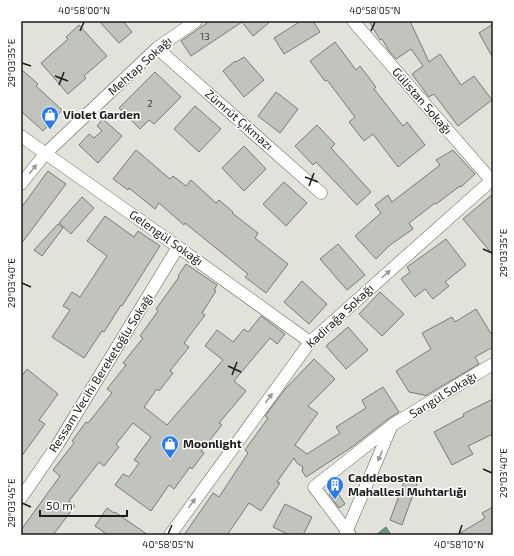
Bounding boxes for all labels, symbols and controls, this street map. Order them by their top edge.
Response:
text: 40°58'00"N [58,4,110,16]
text: 40°58'05"N [349,4,401,16]
house number: 13 [200,30,210,42]
street label: Mehtap Sokağı [105,33,174,97]
text: 29°03'35"E [5,38,17,87]
street label: Gülistan Sokağı [390,64,456,137]
street label: Zümrüt Çıkmazı [202,86,276,153]
house number: 2 [147,97,153,109]
shop icon: Violet Garden [40,105,60,130]
place label: Violet Garden [63,107,140,121]
one-way arrow [29,164,37,174]
street label: Gelengül Sokağı [127,207,206,268]
text: 29°03'35"E [497,228,509,277]
text: 29°03'40"E [5,258,17,308]
one-way arrow [381,269,391,278]
street label: Kadirağa Sokağı [303,281,376,350]
street label: Ressam Vecihi Bereketoğlu Sokağı [45,290,155,454]
street label: Sarıgül Sokağı [406,368,479,420]
one-way arrow [265,393,273,403]
shop icon: Moonlight [160,434,180,459]
place label: Moonlight [183,436,242,450]
text: 29°03'40"E [497,448,509,498]
one-way arrow [376,450,382,462]
place label: Caddebostan Mahallesi Muhtarlığı [348,470,467,498]
building icon: Caddebostan Mahallesi Muhtarlığı [325,475,345,500]
text: 29°03'45"E [5,478,17,528]
scale bar [40,492,127,518]
text: 50 m [46,498,73,512]
one-way arrow [188,498,197,509]
text: 40°58'05"N [142,538,194,550]
text: 40°58'10"N [434,538,484,550]

